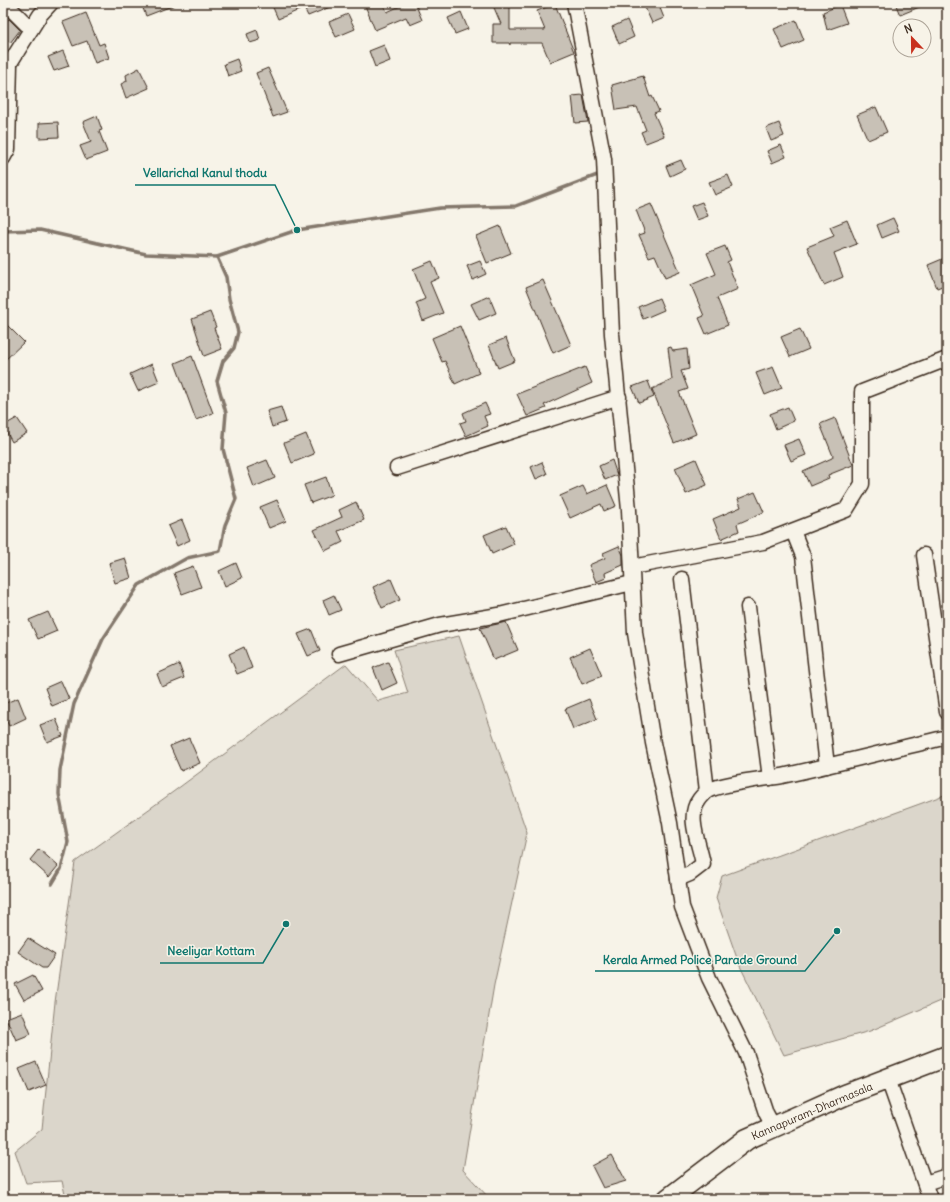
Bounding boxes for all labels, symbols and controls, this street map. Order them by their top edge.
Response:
north arrow [892,18,932,58]
text: N [902,21,914,37]
callout: Vellarichal Kanul thodu [135,161,275,185]
text: Vellarichal Kanul thodu [143,165,267,180]
callout: Neeliyar Kottam [160,939,263,963]
text: Neeliyar Kottam [167,943,255,959]
callout: Kerala Armed Police Parade Ground [595,947,805,971]
text: Kerala Armed Police Parade Ground [603,952,797,967]
street label: Kannapuram-Dharmasala [749,1079,875,1143]

